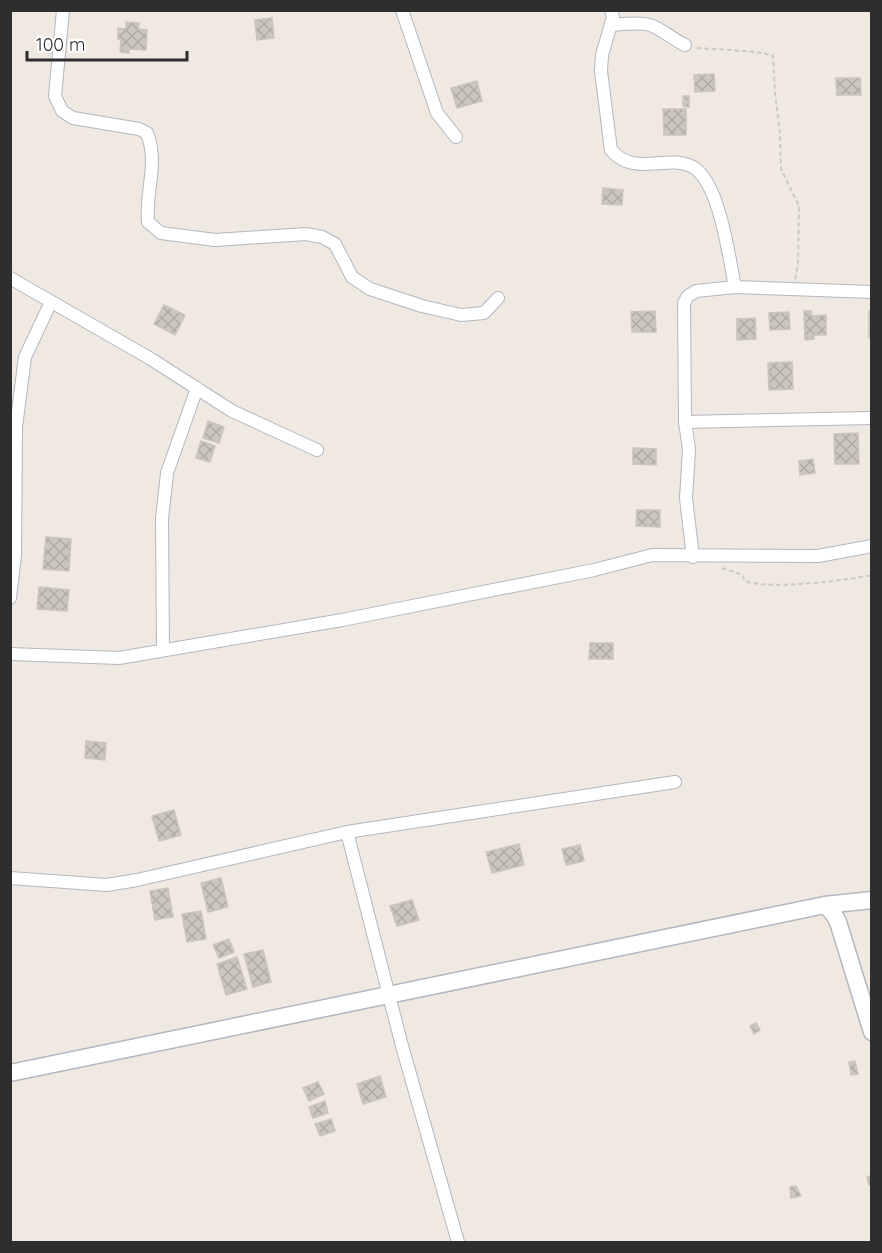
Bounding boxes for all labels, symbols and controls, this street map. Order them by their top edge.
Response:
scale bar [27,24,188,62]
text: 100 m [36,33,85,56]

